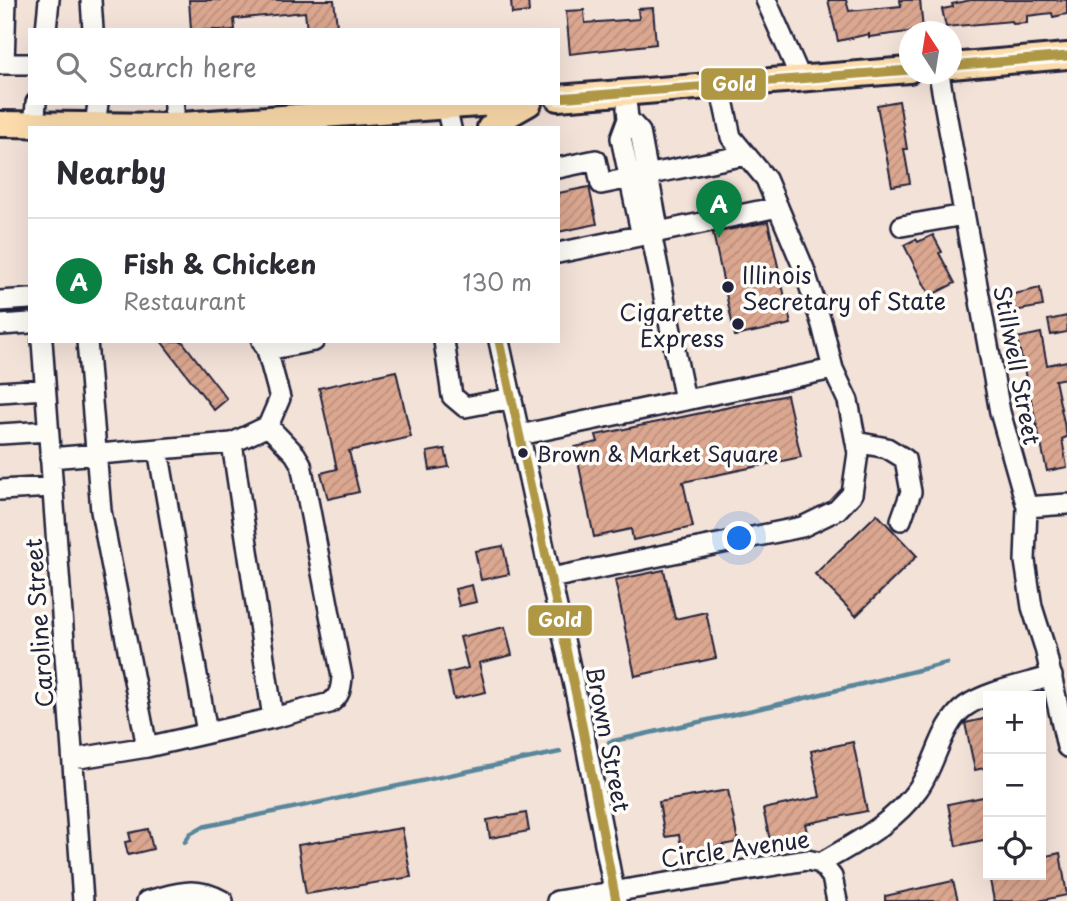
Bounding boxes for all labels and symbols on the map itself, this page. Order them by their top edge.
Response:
north arrow [899,21,962,84]
line badge: Gold [700,67,767,101]
text: Gold [712,69,756,97]
pin: A [696,180,742,238]
place label: Illinois Secretary of State [742,257,946,318]
marker: Illinois Secretary of State [720,279,736,295]
street label: Stillwell Street [985,282,1051,448]
place label: Cigarette Express [619,294,724,355]
marker: Cigarette Express [730,316,746,332]
place label: Brown & Market Square [536,437,778,469]
marker: Brown & Market Square [516,446,530,460]
your location [722,521,756,555]
street label: Caroline Street [15,537,61,709]
line badge: Gold [527,604,593,637]
text: Gold [538,605,582,633]
street label: Brown Street [578,663,640,815]
street label: Circle Avenue [658,820,812,876]

